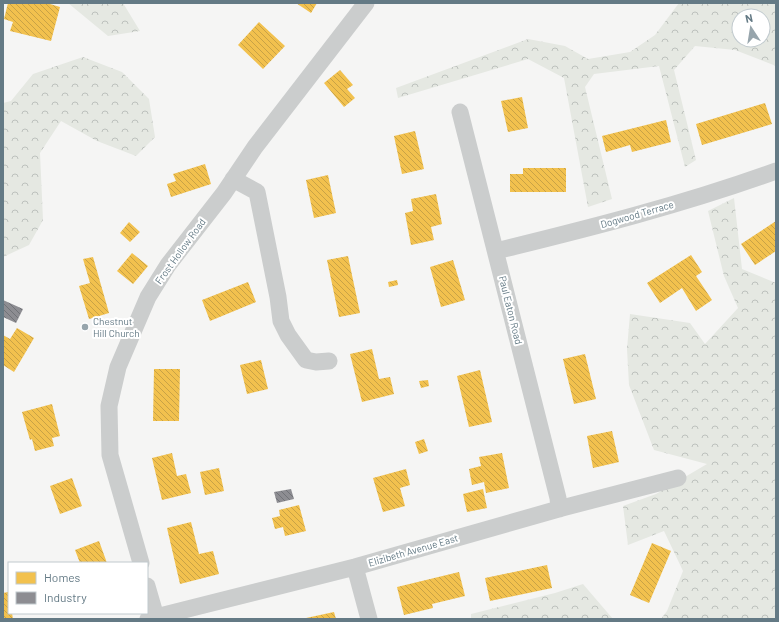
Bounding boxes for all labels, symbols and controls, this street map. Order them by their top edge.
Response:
north arrow [731,8,771,48]
text: N [744,11,754,25]
street label: Dogwood Terrace [599,198,675,230]
street label: Frost Hollow Road [152,216,208,286]
street label: Paul Eaton Road [497,274,525,346]
place label: Chestnut Hill Church [93,315,140,339]
marker: Chestnut Hill Church [80,322,90,332]
street label: Elizibeth Avenue East [367,531,460,569]
legend [8,562,148,614]
text: Homes [44,570,81,584]
text: Industry [44,590,87,604]

